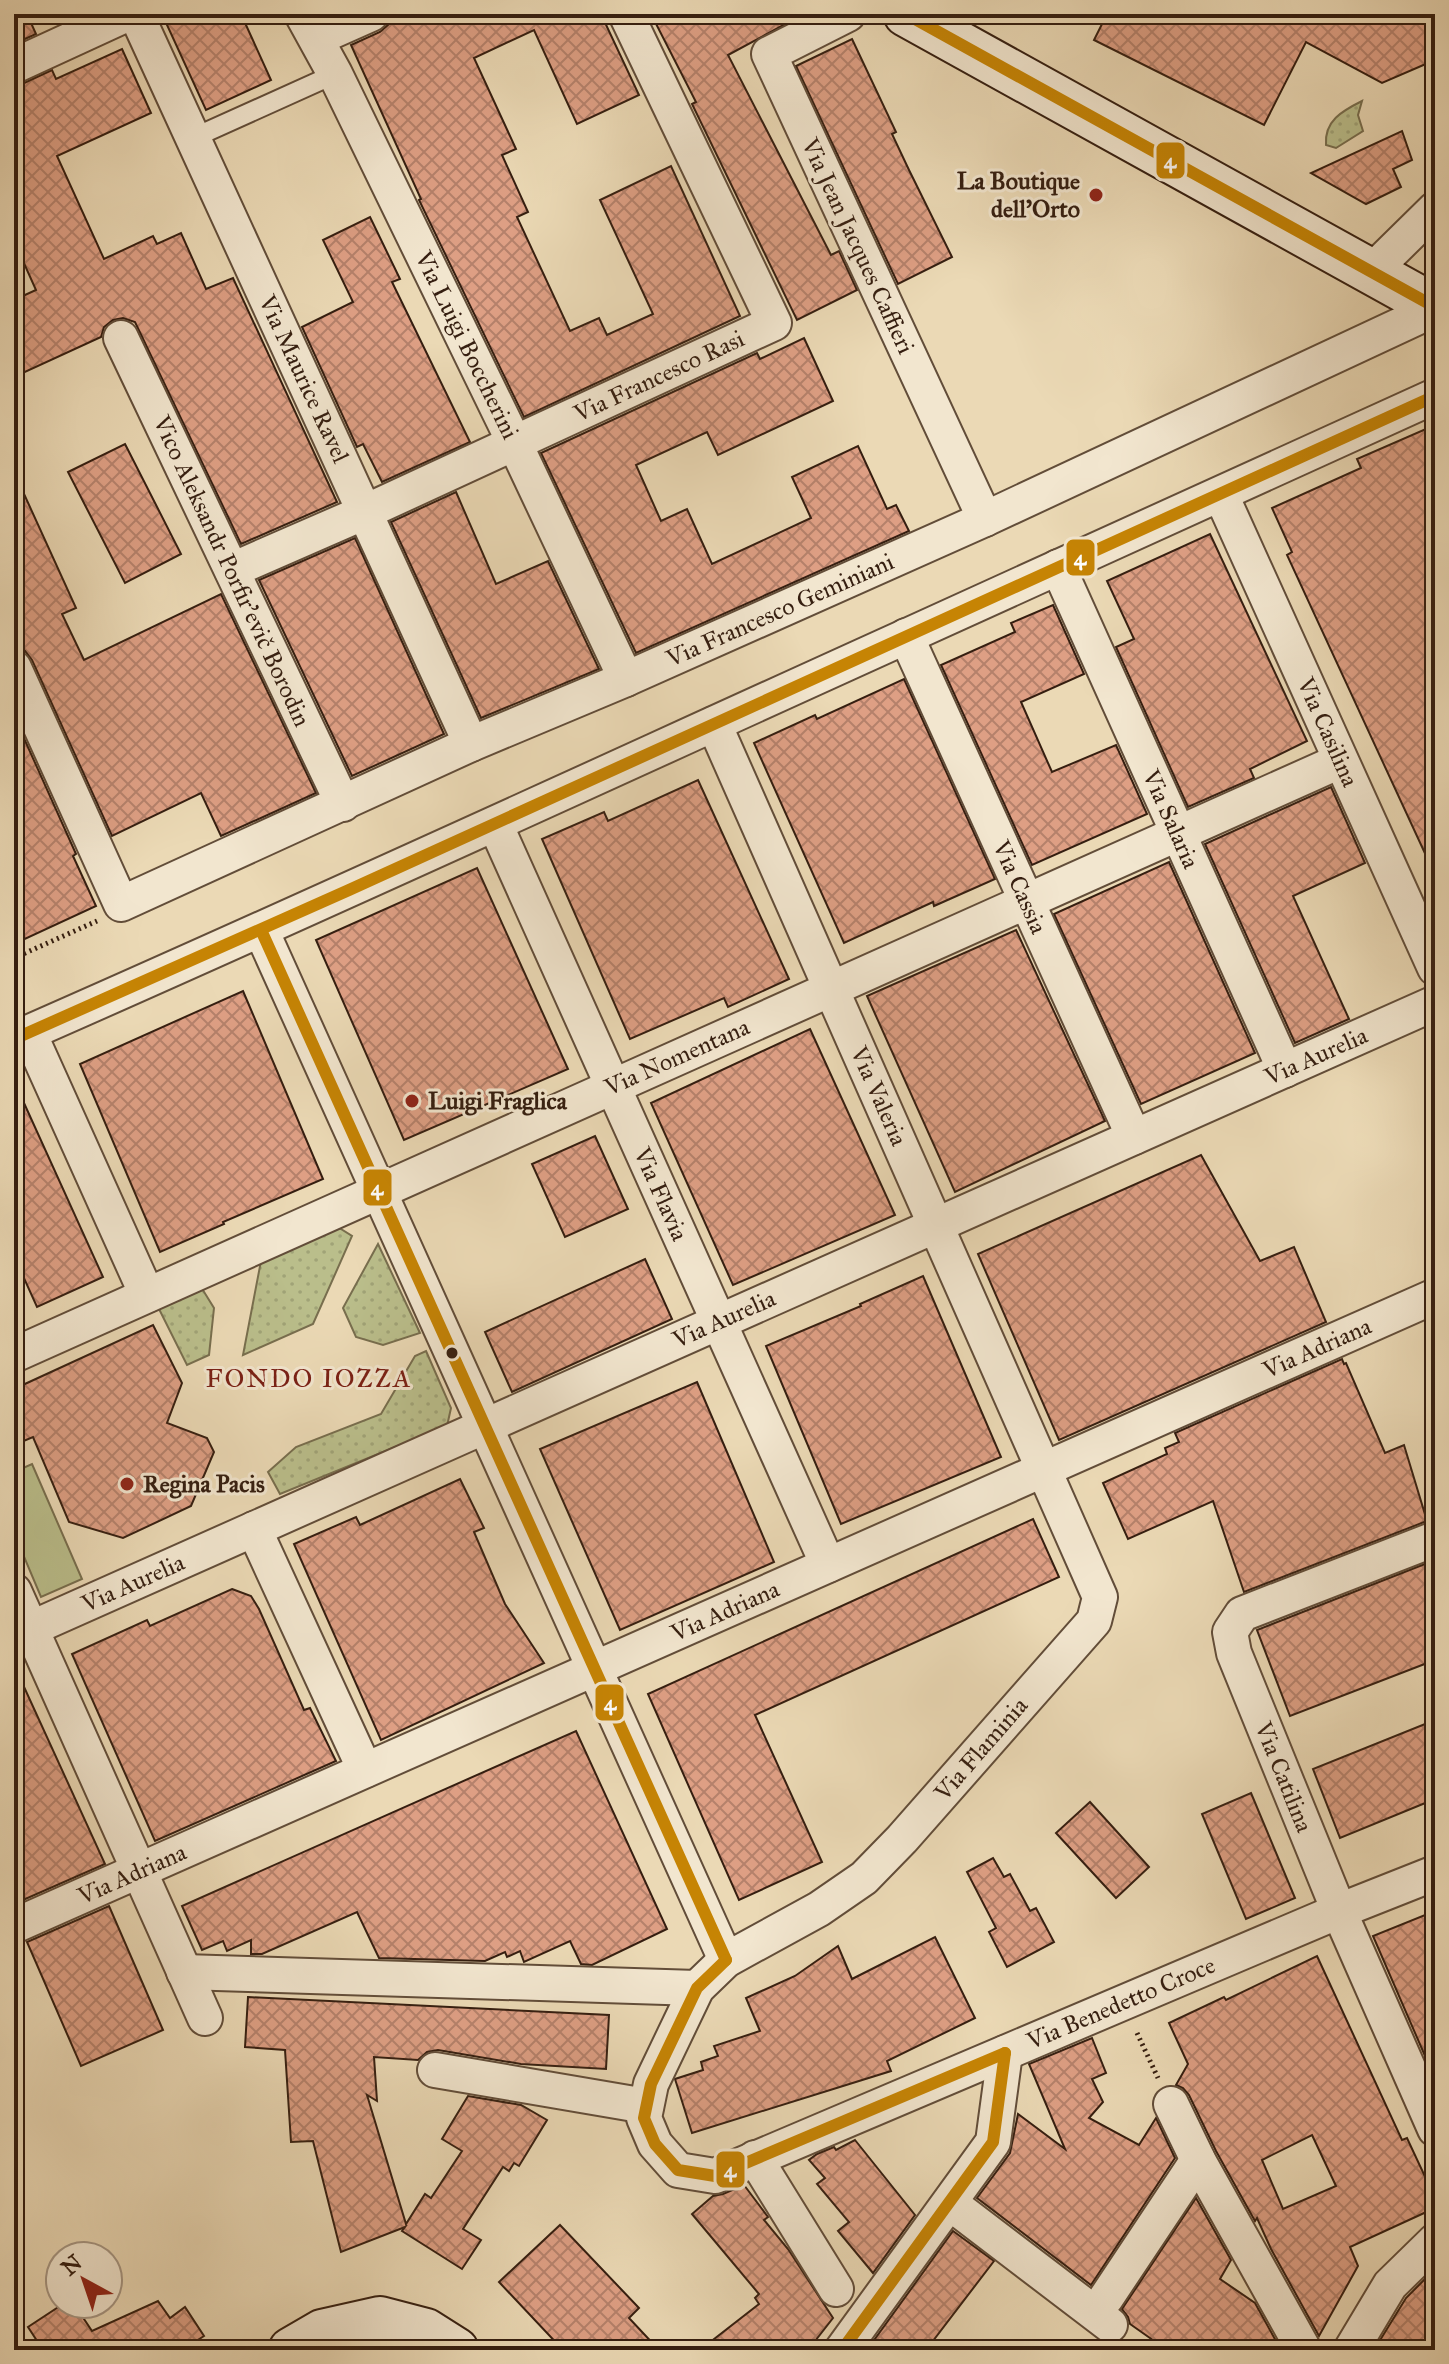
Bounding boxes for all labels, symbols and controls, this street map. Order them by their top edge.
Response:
street label: Via Jean Jacques Caffieri [794,132,921,359]
line badge: 4 [1155,141,1186,180]
text: 4 [1164,147,1178,174]
place label: La Boutique dell'Orto [957,166,1080,224]
marker: La Boutique dell'Orto [1087,186,1105,204]
street label: Via Luigi Boccherini [408,245,526,444]
street label: Via Maurice Ravel [252,289,356,468]
street label: Via Francesco Rasi [568,323,749,429]
street label: Vico Aleksandr Porfir'evič Borodin [146,410,317,731]
line badge: 4 [1065,538,1096,577]
text: 4 [1074,544,1088,571]
street label: Via Francesco Geminiani [661,546,899,674]
street label: Via Casilina [1290,672,1366,792]
street label: Via Salaria [1136,764,1206,874]
street label: Via Cassia [986,835,1054,939]
street label: Via Nomentana [599,1011,755,1103]
street label: Via Aurelia [1259,1020,1373,1092]
street label: Via Valeria [843,1041,915,1151]
place label: Luigi Fraglica [428,1086,568,1116]
marker: Luigi Fraglica [403,1092,421,1110]
street label: Via Flavia [627,1142,695,1246]
line badge: 4 [362,1168,393,1207]
text: 4 [371,1174,385,1201]
street label: Via Aurelia [667,1283,781,1355]
street label: Via Adriana [1257,1310,1377,1386]
unlabelled marker [444,1345,460,1361]
district label: FONDO IOZZA [205,1362,413,1394]
place label: Regina Pacis [143,1469,265,1499]
marker: Regina Pacis [118,1475,136,1493]
street label: Via Aurelia [76,1547,190,1619]
street label: Via Adriana [665,1573,785,1649]
line badge: 4 [594,1683,625,1722]
text: 4 [604,1689,618,1716]
street label: Via Flaminia [927,1690,1035,1808]
street label: Via Catilina [1248,1716,1320,1837]
street label: Via Adriana [72,1836,192,1912]
street label: Via Benedetto Croce [1021,1950,1220,2057]
line badge: 4 [715,2150,746,2189]
text: 4 [724,2156,738,2183]
north arrow [44,2240,124,2320]
text: N [56,2249,88,2281]

